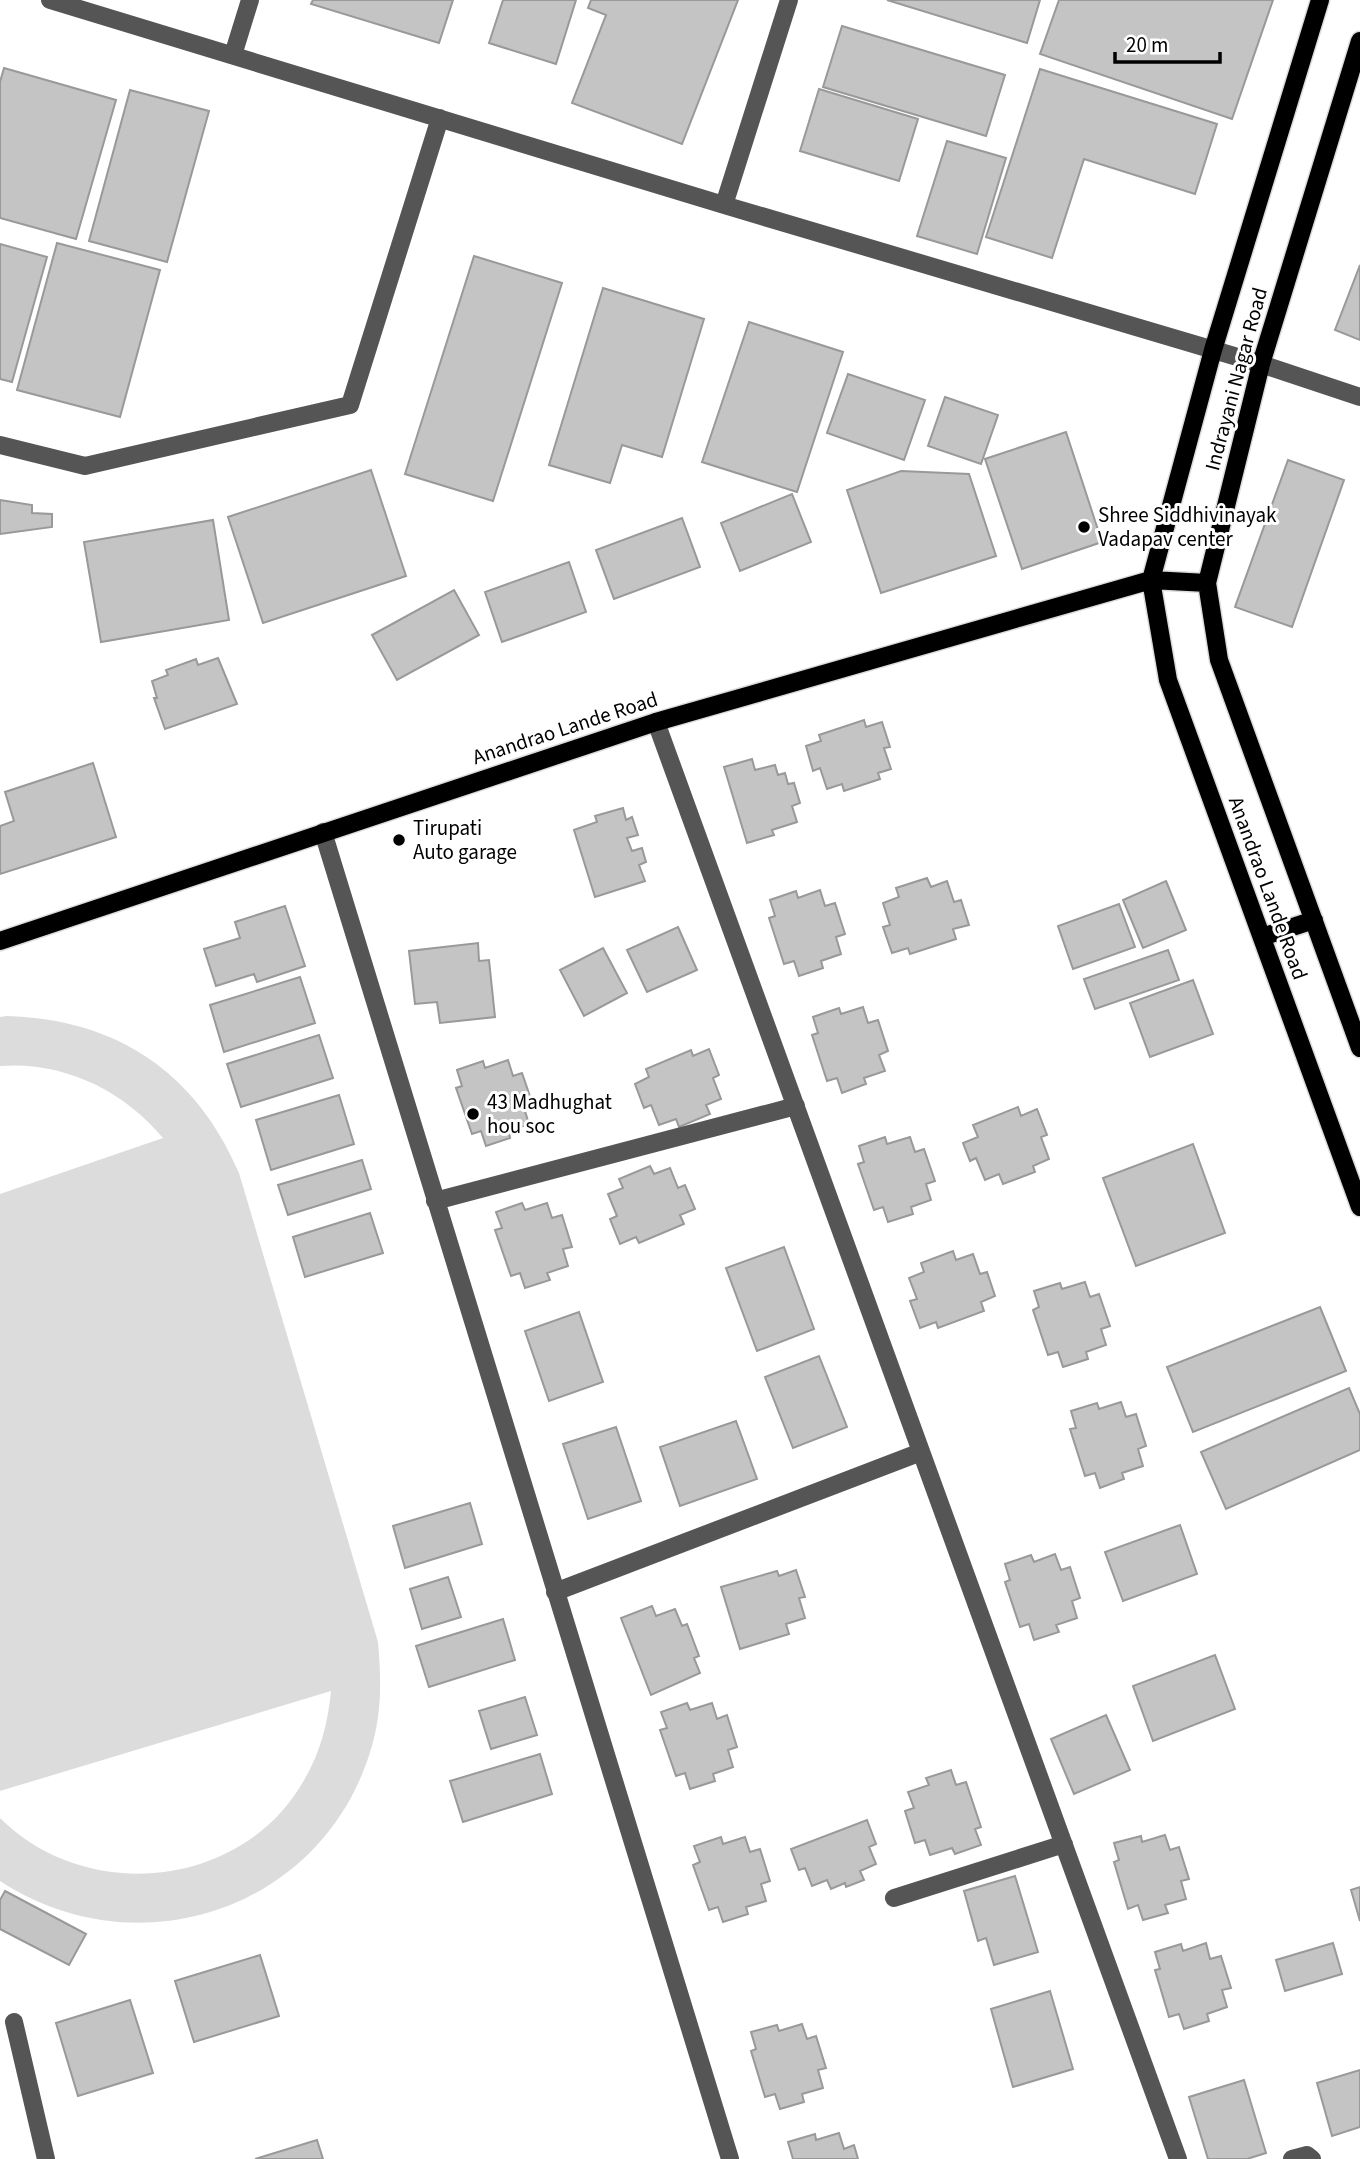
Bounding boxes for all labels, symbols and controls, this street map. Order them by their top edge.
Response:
scale bar [1115,21,1220,65]
text: 20 m [1126,30,1168,60]
street label: Indrayani Nagar Road [1197,284,1275,474]
place label: Shree Siddhivinayak Vadapav center [1098,500,1277,554]
marker: Shree Siddhivinayak Vadapav center [1076,519,1092,535]
street label: Anandrao Lande Road [468,684,662,772]
street label: Anandrao Lande Road [1221,792,1315,984]
place label: Tirupati Auto garage [413,813,517,867]
marker: Tirupati Auto garage [391,832,407,848]
place label: 43 Madhughat hou soc [487,1087,612,1141]
marker: 43 Madhughat hou soc [465,1106,481,1122]

